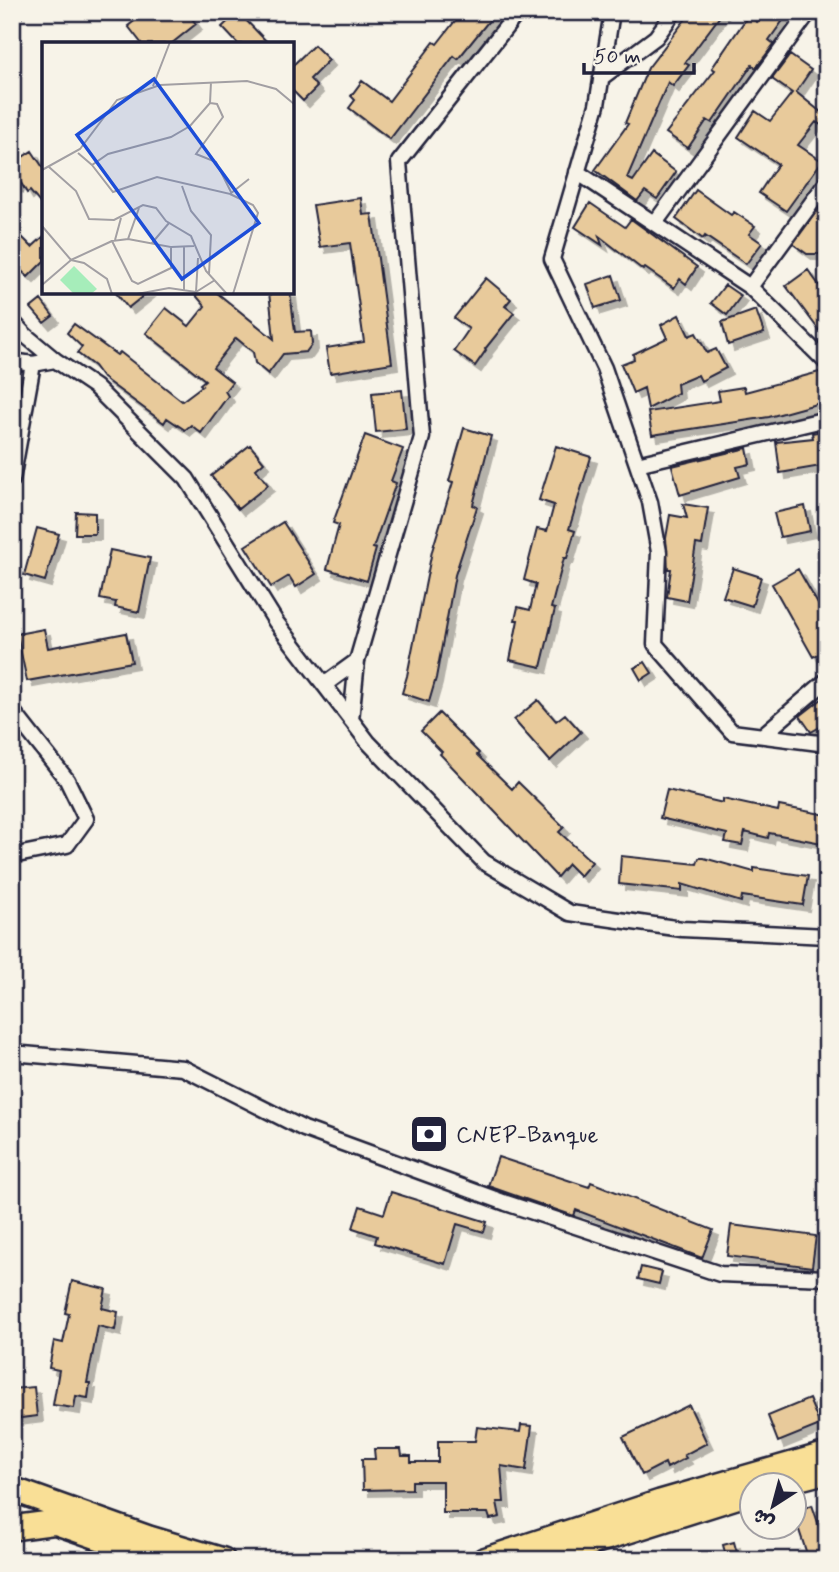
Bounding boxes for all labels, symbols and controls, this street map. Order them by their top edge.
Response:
scale bar [584,32,694,76]
inset map [42,42,294,294]
text: 50 m [594,43,641,71]
bank icon: CNEP-Banque [408,1113,450,1155]
place label: CNEP-Banque [456,1121,598,1151]
north arrow [738,1470,808,1540]
text: ش [748,1502,780,1535]

